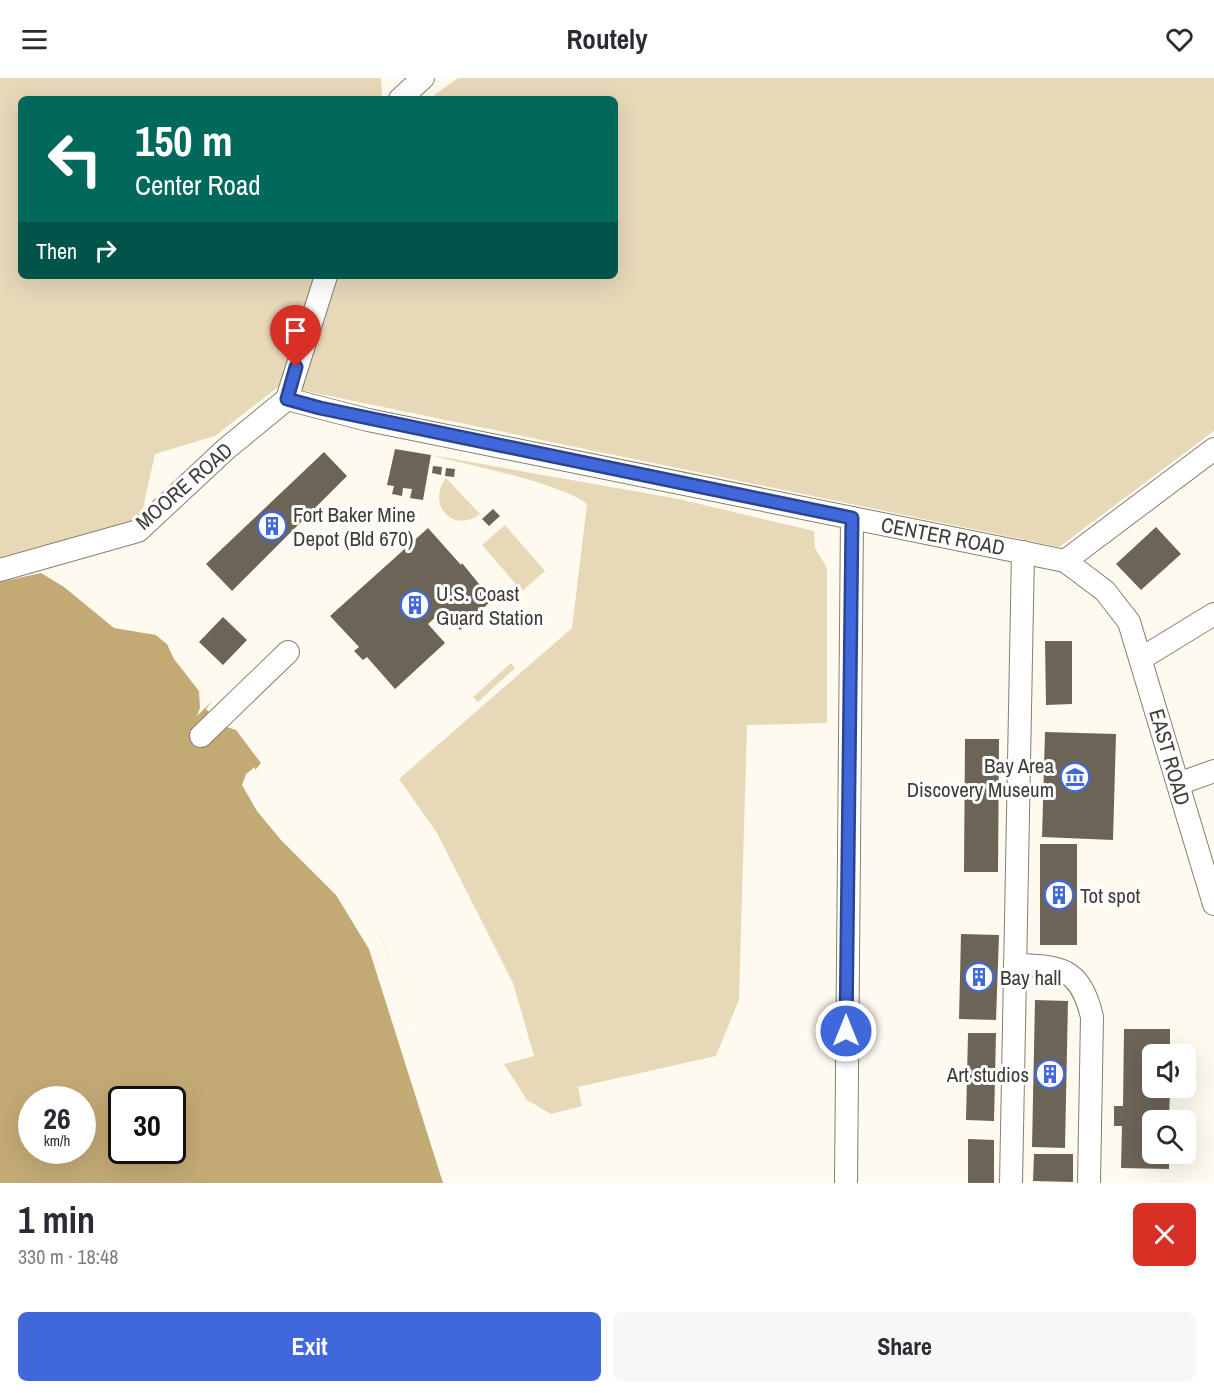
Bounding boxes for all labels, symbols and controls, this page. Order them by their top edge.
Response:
text: Routely [566,21,648,57]
icon: menu [18,23,51,56]
icon: heart [1163,23,1196,56]
text: 150 m [135,113,233,169]
icon: left [36,120,114,198]
text: Center Road [135,167,261,203]
icon: right [89,234,122,267]
text: Then [36,236,77,266]
pin [270,305,321,367]
icon: arrive [279,314,312,347]
street label: MOORE ROAD [129,436,239,536]
place label: Fort Baker Mine Depot (Bld 670) [293,500,416,553]
building icon: Fort Baker Mine Depot (Bld 670) [256,510,288,542]
street label: CENTER ROAD [879,510,1007,562]
place label: U.S. Coast Guard Station [436,579,543,632]
building icon: U.S. Coast Guard Station [399,589,431,621]
street label: EAST ROAD [1142,705,1198,809]
place label: Bay Area Discovery Museum [907,751,1054,804]
museum icon: Bay Area Discovery Museum [1059,761,1091,793]
building icon: Tot spot [1043,879,1075,911]
place label: Tot spot [1080,881,1141,910]
building icon: Bay hall [963,961,995,993]
place label: Bay hall [1000,963,1061,992]
position arrow [814,999,878,1063]
map controls [1142,1044,1196,1164]
button: sound [1142,1044,1196,1098]
building icon: Art studios [1034,1058,1066,1090]
place label: Art studios [946,1060,1029,1089]
speed limit sign: 30 [108,1086,186,1164]
text: 26 [43,1098,71,1138]
button: search [1142,1110,1196,1164]
text: km/h [44,1130,70,1151]
text: 1 min [18,1196,95,1244]
button: close [1133,1203,1196,1266]
text: 330 m · 18:48 [18,1243,118,1270]
button: Exit [18,1312,601,1381]
button: Share [613,1312,1196,1381]

